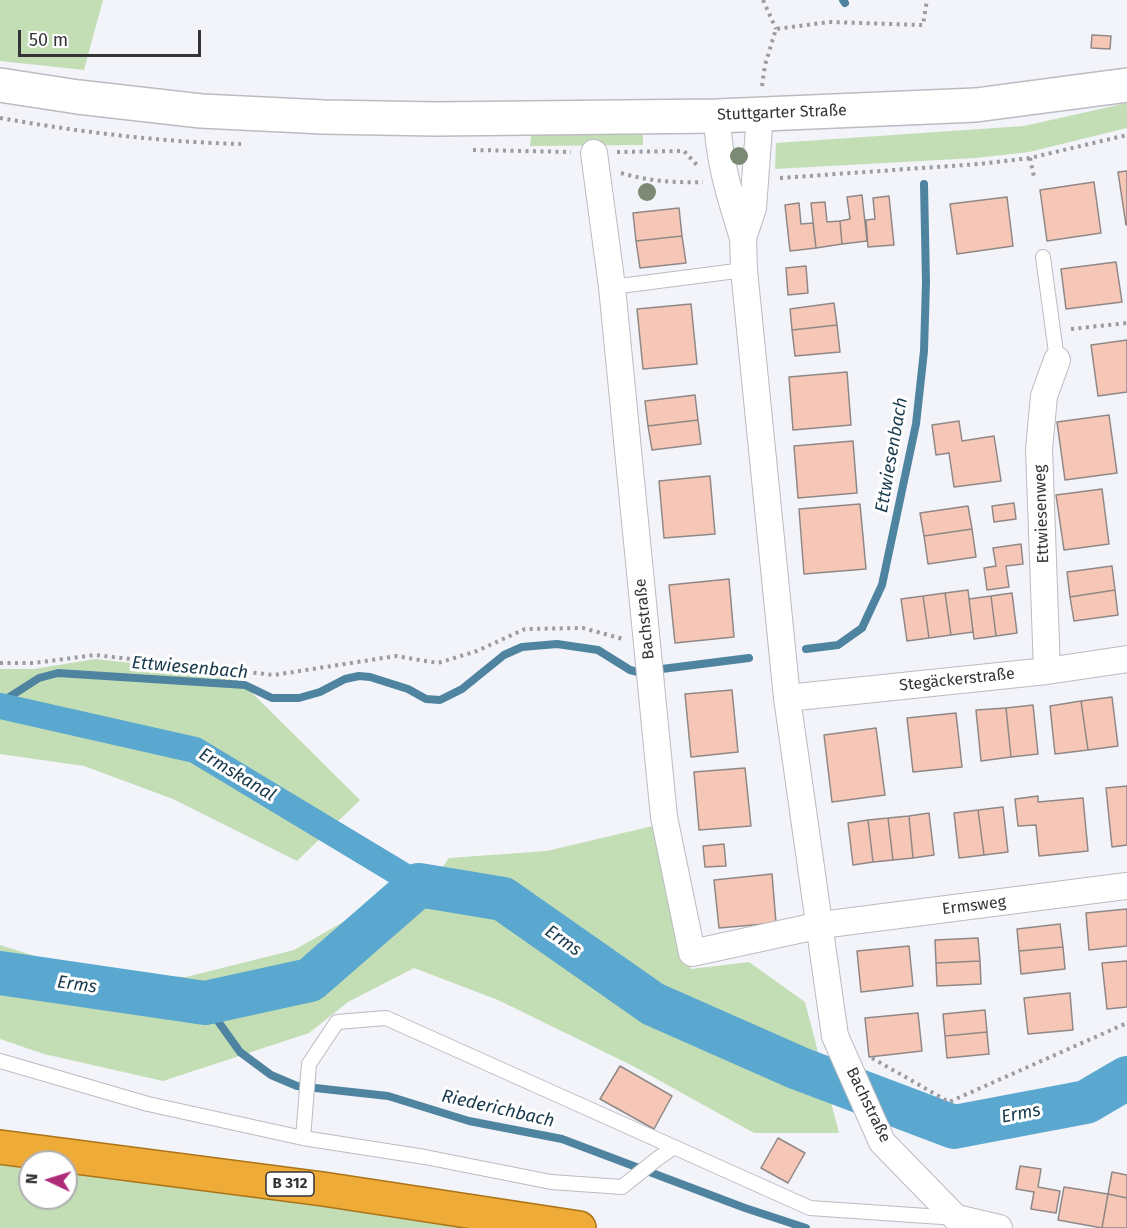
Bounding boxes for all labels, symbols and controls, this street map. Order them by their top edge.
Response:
scale bar [21,18,204,56]
text: 50 m [29,29,68,51]
street label: Stuttgarter Straße [717,101,847,125]
water label: Ettwiesenbach [871,396,913,514]
street label: Ettwiesenweg [1031,464,1053,564]
street label: Bachstraße [631,578,659,660]
water label: Ettwiesenbach [131,652,249,684]
street label: Stegäckerstraße [898,664,1016,696]
water label: Ermskanal [195,744,279,806]
street label: Ermsweg [941,893,1007,919]
water label: Erms [541,921,585,961]
water label: Erms [56,972,98,998]
street label: Bachstraße [842,1064,894,1146]
water label: Riederichbach [439,1086,557,1132]
water label: Erms [999,1100,1043,1128]
north arrow [18,1150,78,1210]
road number: B 312 [266,1172,314,1196]
text: N [22,1173,41,1185]

